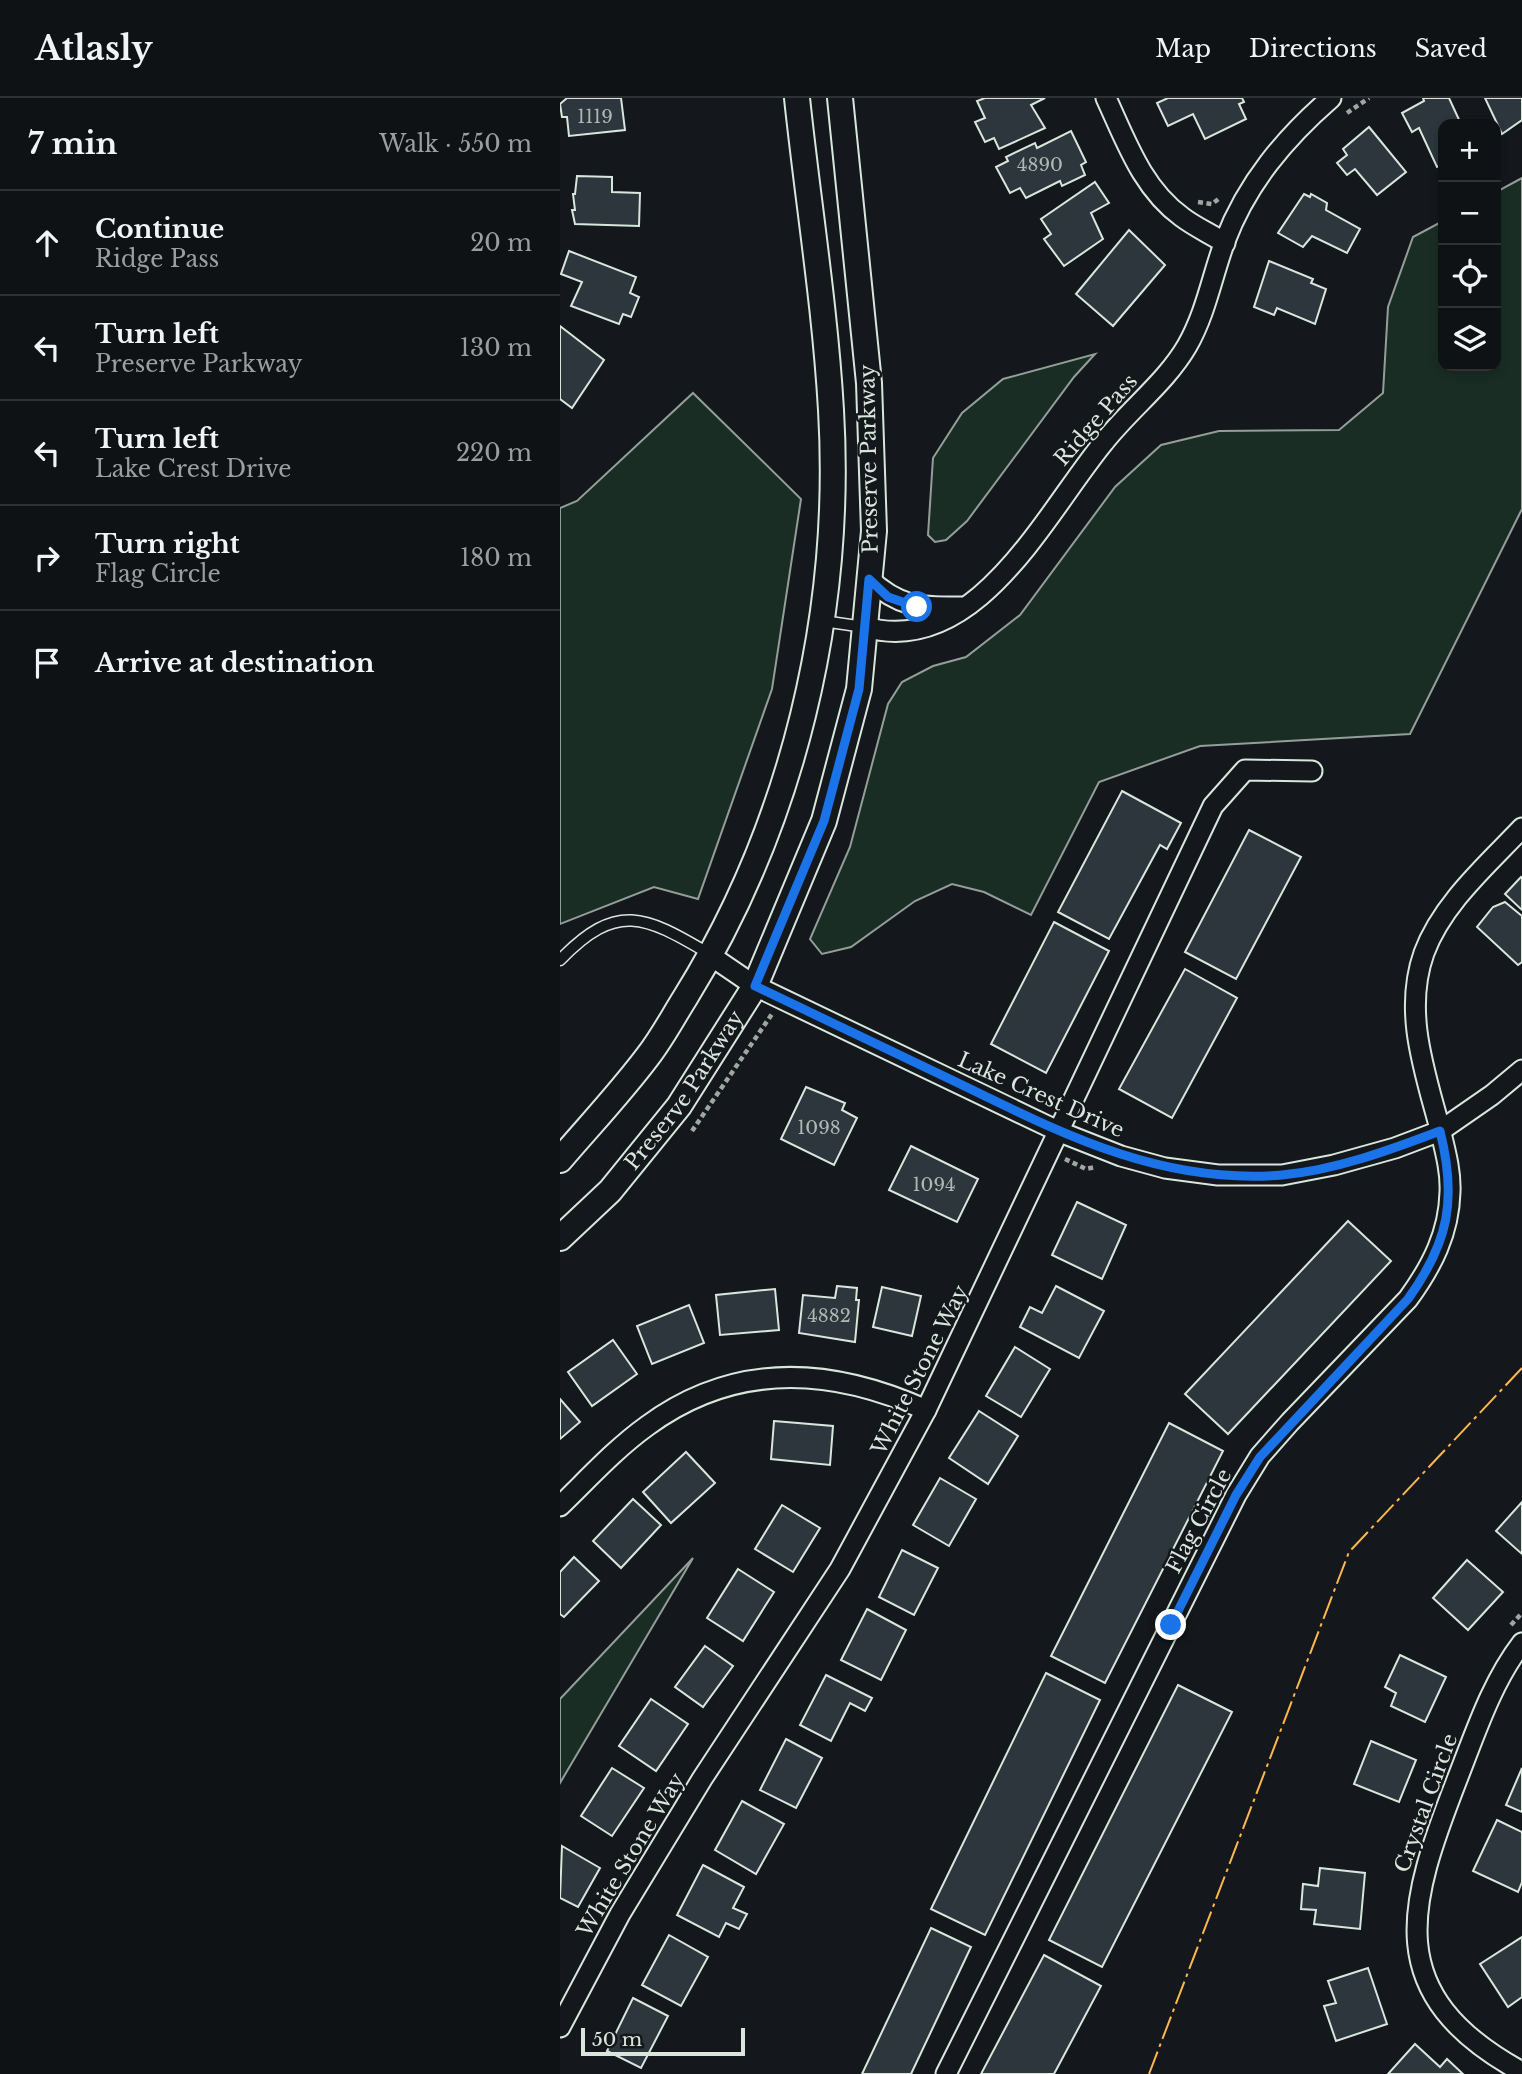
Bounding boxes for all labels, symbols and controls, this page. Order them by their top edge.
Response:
text: Atlasly [35,28,153,69]
text: Map [1155,34,1211,63]
text: Directions [1249,34,1377,63]
text: Saved [1415,34,1487,63]
house number: 1119 [577,106,613,128]
map controls [1438,119,1501,371]
button: + [1438,119,1501,182]
text: 7 min [28,125,117,162]
text: Walk · 550 m [379,130,532,158]
house number: 4890 [1017,154,1063,176]
button: − [1438,182,1501,245]
text: Continue [95,213,224,245]
icon: ahead [28,224,66,262]
text: 20 m [470,229,532,257]
text: Ridge Pass [95,245,219,273]
button: locate [1438,245,1501,308]
button: layers [1438,308,1501,371]
text: Turn left [95,318,219,350]
icon: left [28,329,66,367]
text: 130 m [460,334,532,362]
text: Preserve Parkway [95,350,302,378]
street label: Preserve Parkway [854,364,884,554]
street label: Ridge Pass [1049,369,1143,471]
text: Turn left [95,423,219,455]
icon: left [28,434,66,472]
text: 220 m [456,439,532,467]
text: Lake Crest Drive [95,455,291,483]
text: Turn right [95,528,240,560]
icon: right [28,539,66,577]
text: 180 m [460,544,532,572]
text: Flag Circle [95,560,221,588]
route start [901,591,932,622]
icon: arrive [28,644,66,682]
text: Arrive at destination [95,647,375,679]
street label: Preserve Parkway [619,1005,749,1175]
street label: Lake Crest Drive [954,1047,1128,1143]
house number: 1098 [797,1117,841,1139]
house number: 1094 [913,1174,955,1196]
street label: White Stone Way [866,1280,974,1460]
house number: 4882 [807,1305,851,1327]
street label: Flag Circle [1161,1464,1237,1578]
route end [1155,1609,1186,1640]
street label: Crystal Circle [1389,1730,1463,1876]
street label: White Stone Way [571,1768,691,1943]
scale bar [581,2025,746,2057]
text: 50 m [592,2028,642,2051]

